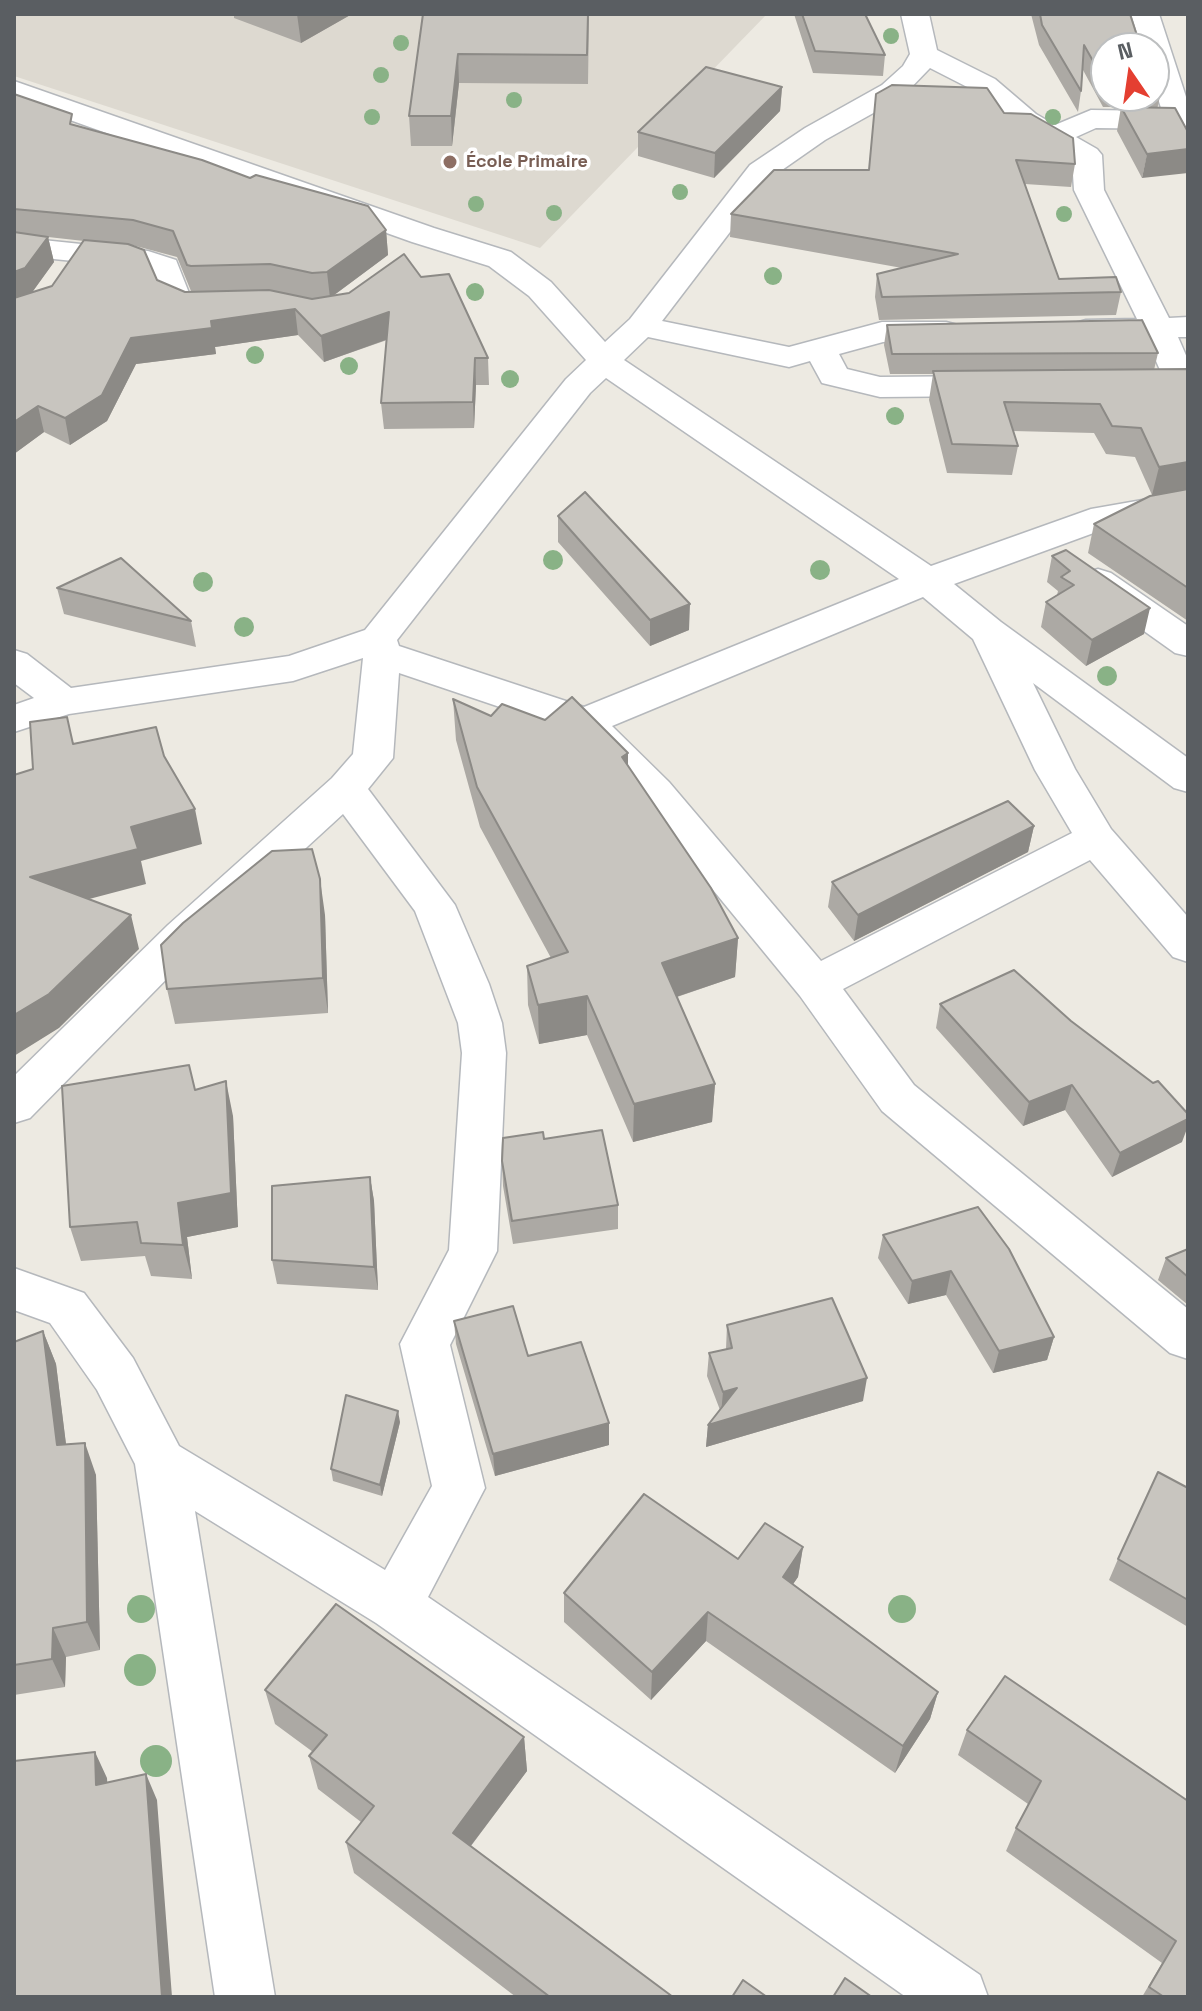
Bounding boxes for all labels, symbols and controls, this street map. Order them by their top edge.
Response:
north arrow [1090,32,1170,112]
text: N [1115,35,1135,66]
place label: École Primaire [466,151,588,173]
marker: École Primaire [441,153,459,171]

